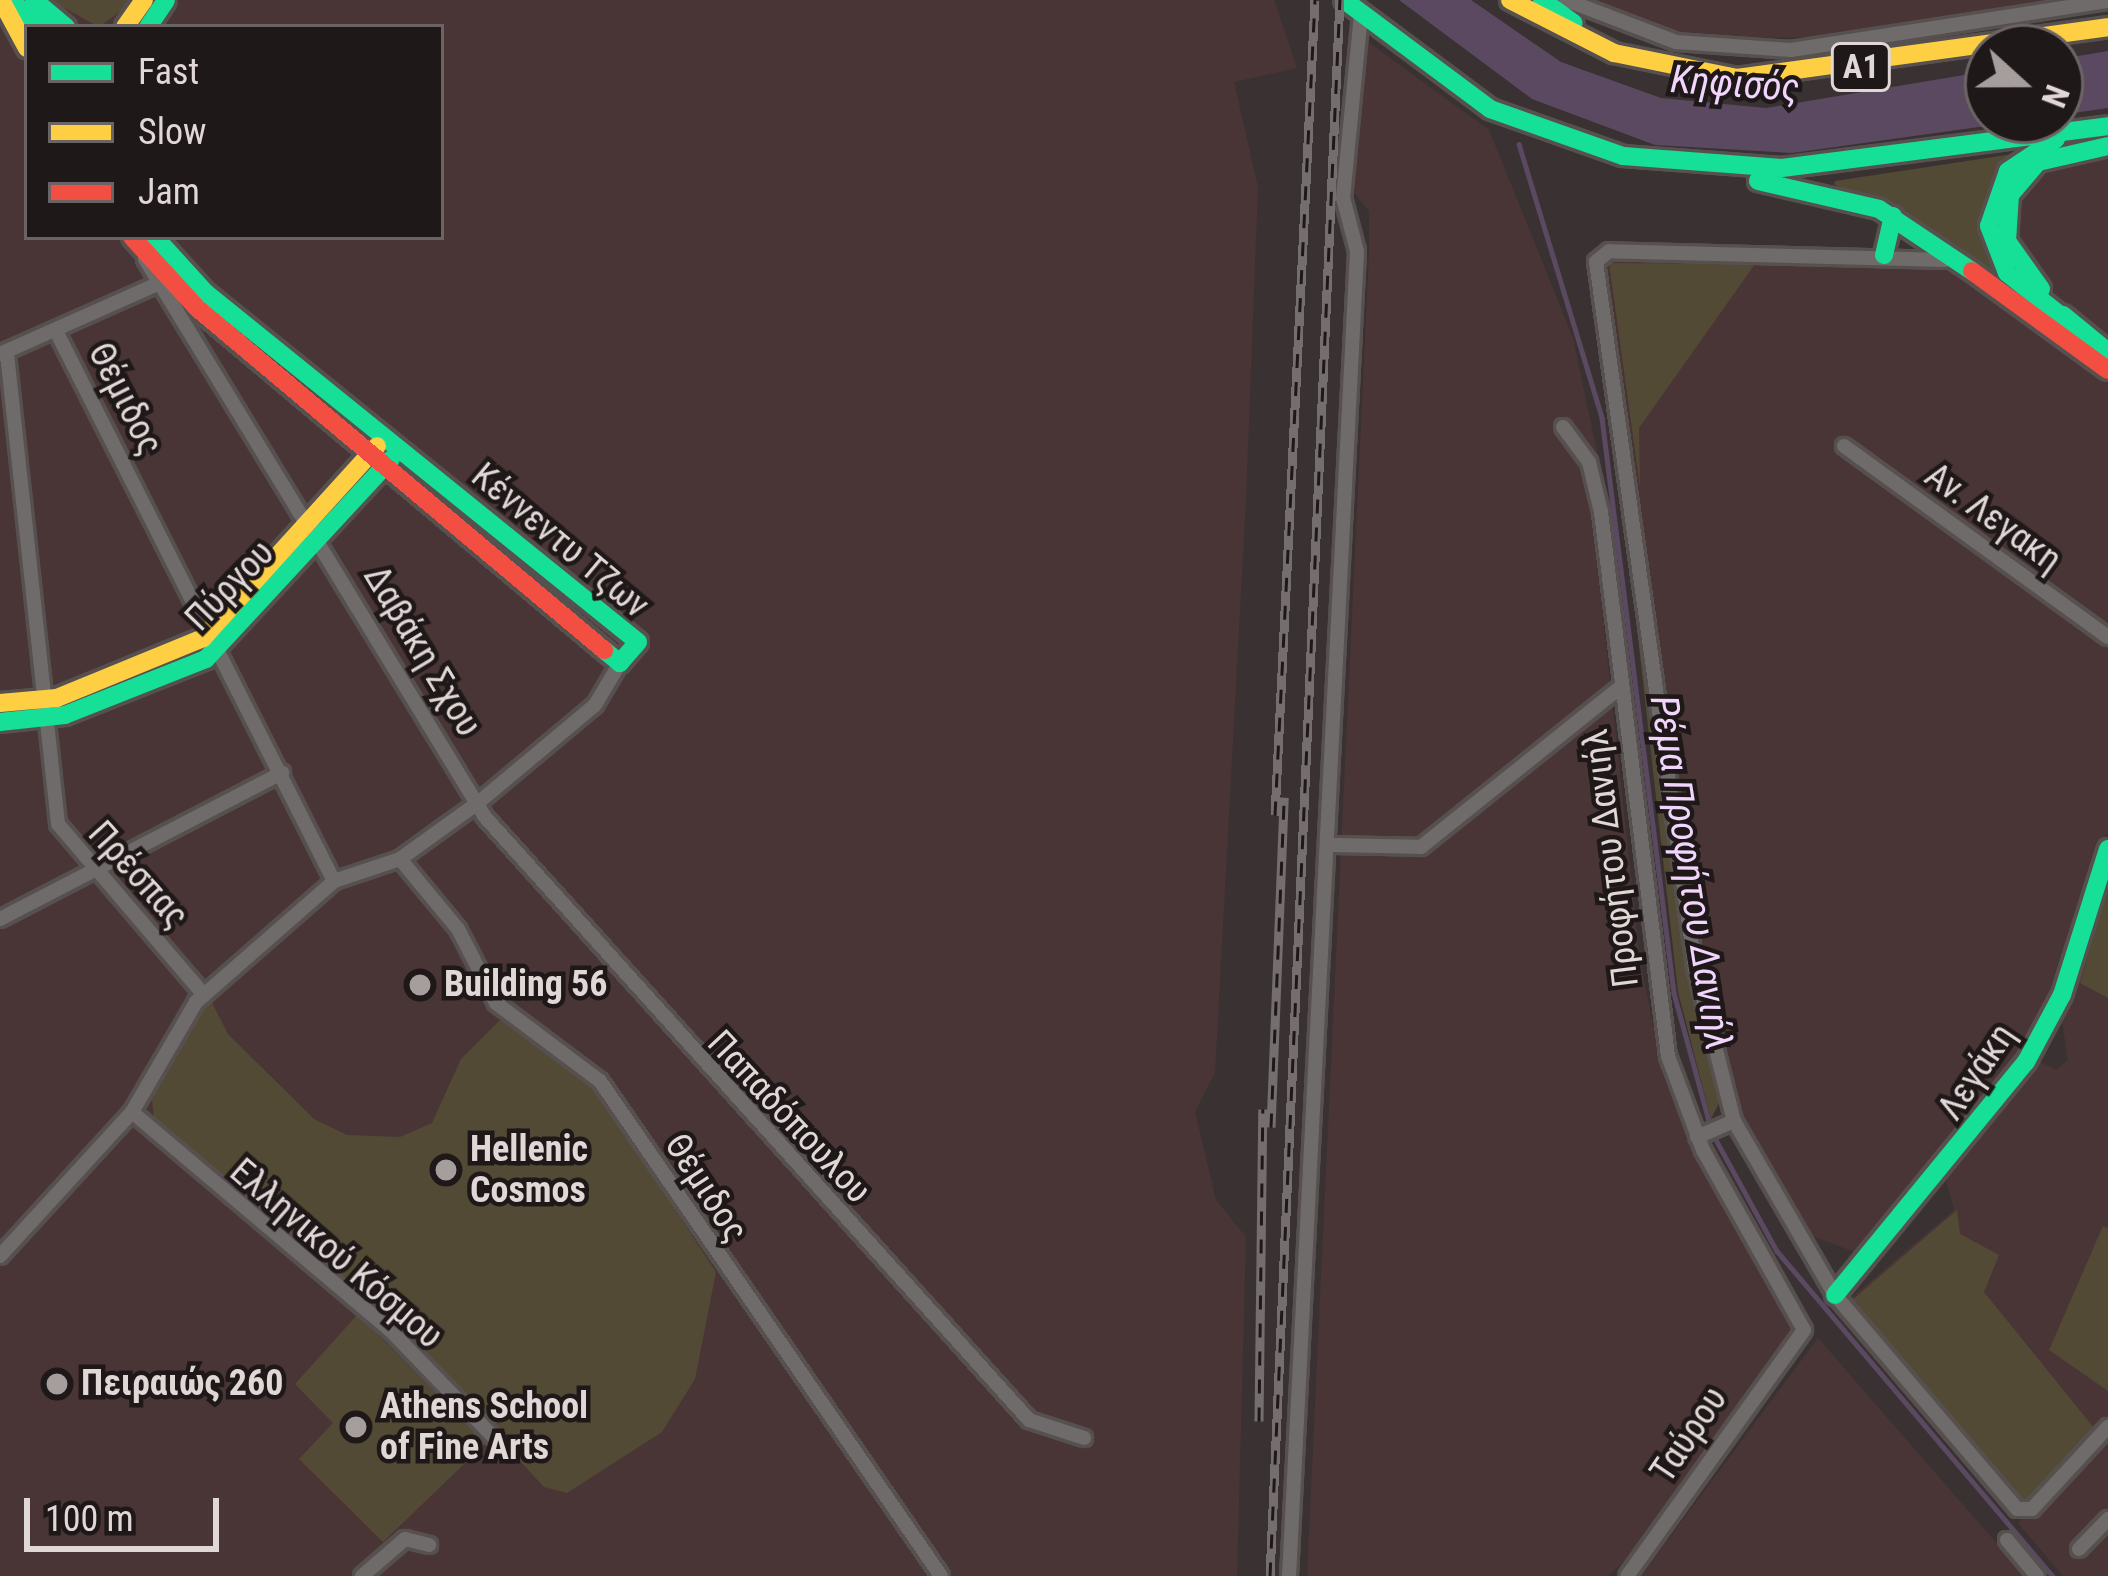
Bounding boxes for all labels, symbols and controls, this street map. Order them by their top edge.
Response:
legend [24,24,444,240]
north arrow [1964,24,2084,144]
road number: Α1 [1828,40,1894,94]
text: Fast [138,51,199,93]
water label: Κηφισός [1669,56,1801,112]
text: N [2033,80,2077,112]
text: Slow [138,111,206,153]
text: Jam [138,171,200,213]
street label: Θέμιδος [78,336,172,462]
street label: Κέννεντυ Τζων [463,454,657,628]
street label: Αν. Λεγακη [1916,454,2070,582]
street label: Πύργου [177,532,283,640]
street label: Δαβάκη Σχου [354,558,490,744]
water label: Ρέμα Προφήτου Δανιήλ [1640,692,1742,1054]
street label: Προφήτου Δανιήλ [1574,726,1648,990]
street label: Πρέσπας [79,813,197,937]
place label: Building 56 [444,963,607,1007]
marker: Building 56 [407,972,433,998]
street label: Λεγάκη [1929,1016,2025,1128]
street label: Παπαδόπουλου [698,1022,880,1212]
street label: Θέμιδος [655,1126,757,1250]
place label: Hellenic Cosmos [470,1127,588,1212]
street label: Ελληνικού Κόσμου [221,1150,451,1358]
marker: Hellenic Cosmos [433,1157,459,1183]
place label: Πειραιώς 260 [81,1362,283,1406]
marker: Πειραιώς 260 [44,1371,70,1397]
street label: Ταύρου [1642,1379,1736,1491]
place label: Athens School of Fine Arts [380,1384,588,1469]
marker: Athens School of Fine Arts [343,1414,369,1440]
scale bar [30,1474,225,1548]
text: 100 m [45,1498,134,1540]

